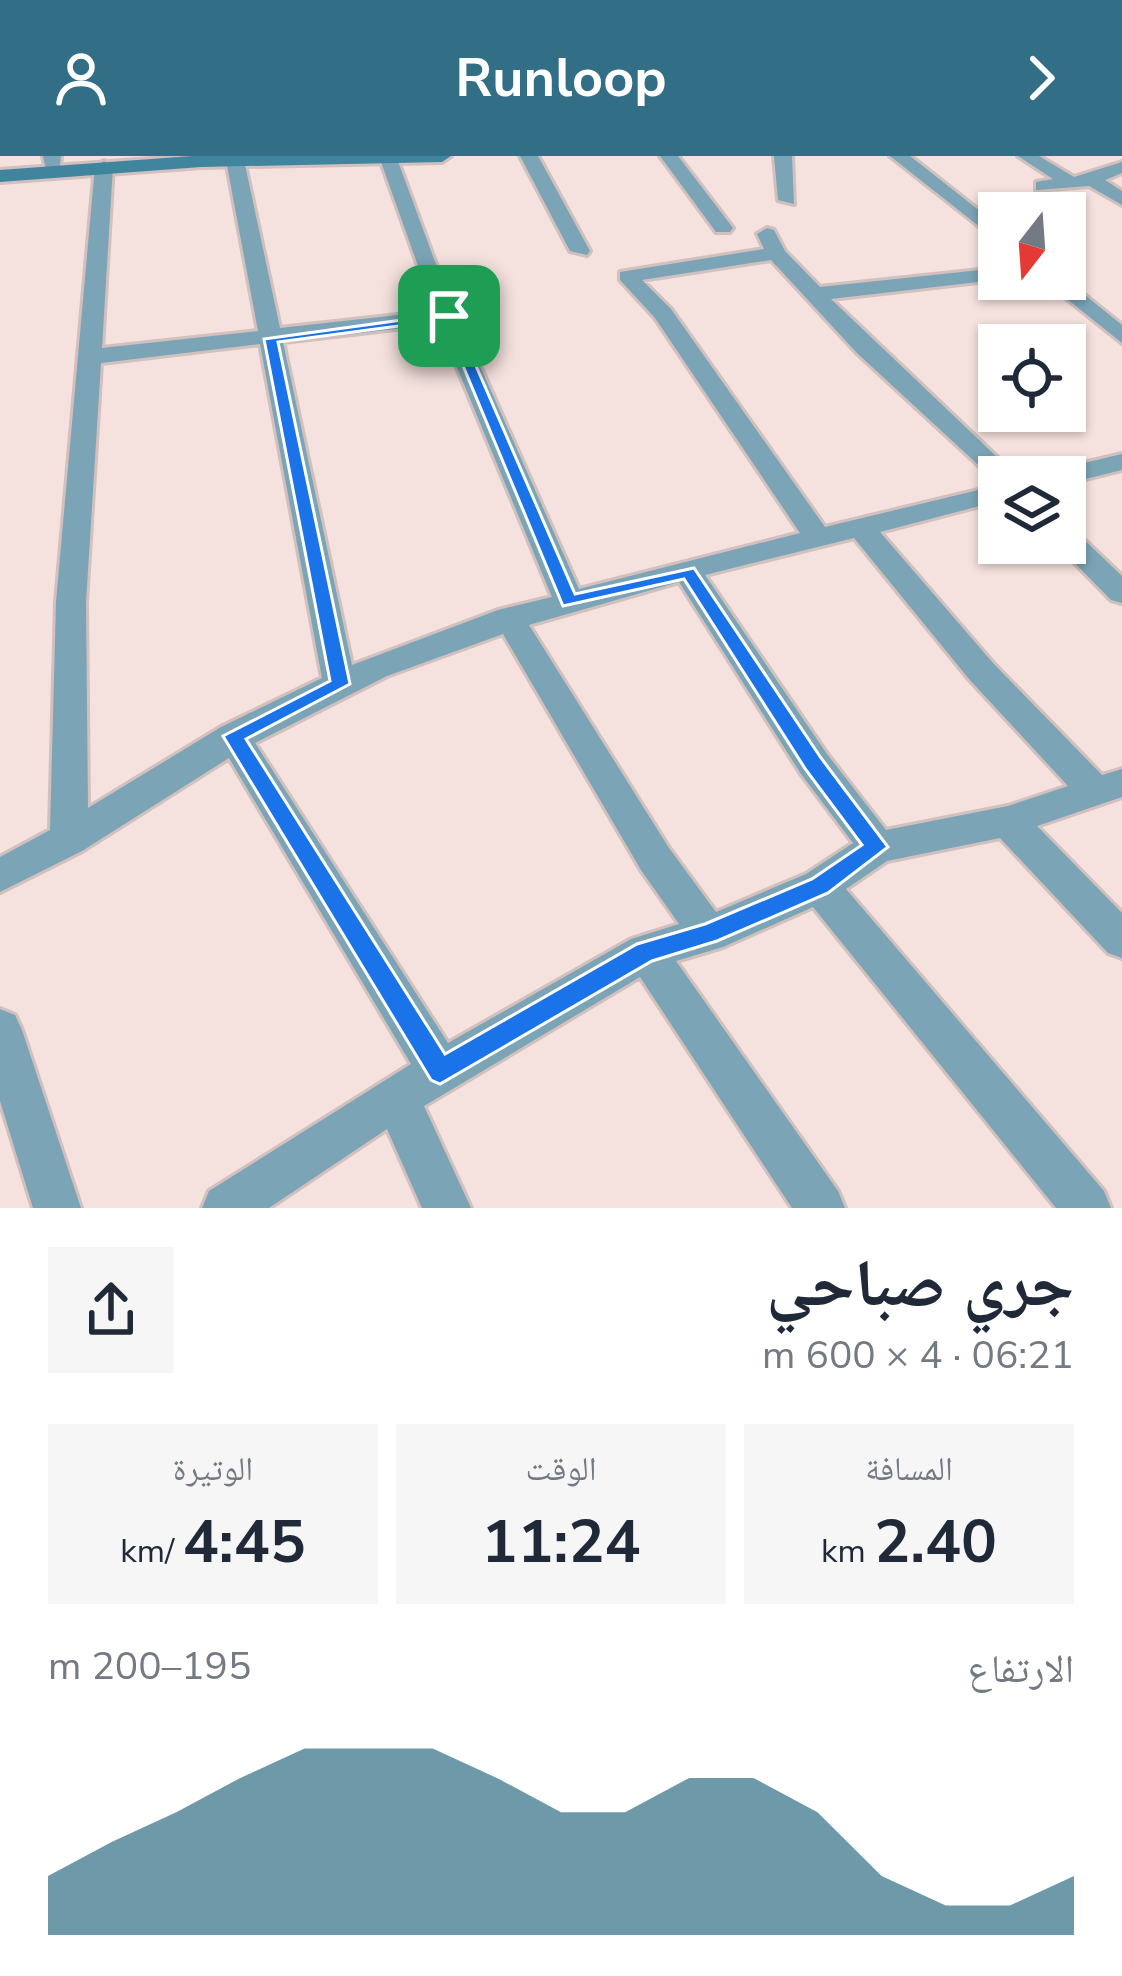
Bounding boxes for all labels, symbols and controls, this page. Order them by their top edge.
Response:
text: Runloop [455,41,667,115]
icon: person [48,45,114,111]
icon: forward [1008,45,1074,111]
north arrow [978,192,1086,300]
map controls [978,192,1086,564]
pin [398,265,500,367]
icon: arrive [416,283,482,349]
button: locate [978,324,1086,432]
button: layers [978,456,1086,564]
text: جري صباحي [766,1239,1074,1329]
button: share [48,1247,174,1373]
text: 06:21 · 4 × 600 m [762,1329,1074,1382]
text: الوتيرة [173,1447,253,1492]
text: الوقت [525,1447,597,1492]
text: المسافة [865,1447,953,1492]
text: 4:45 [183,1501,306,1583]
text: 11:24 [482,1501,640,1583]
text: 2.40 [874,1501,997,1583]
text: /km [120,1529,183,1574]
text: km [821,1529,874,1574]
text: 195–200 m [48,1640,251,1693]
text: الارتفاع [968,1643,1074,1696]

